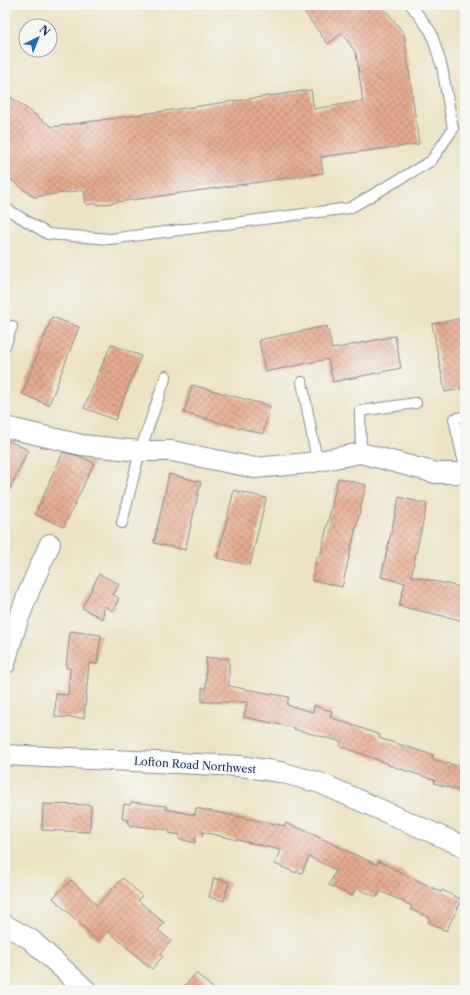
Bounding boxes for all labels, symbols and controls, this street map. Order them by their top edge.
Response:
north arrow [18,18,58,58]
text: N [37,22,53,39]
street label: Lofton Road Northwest [133,754,257,776]

